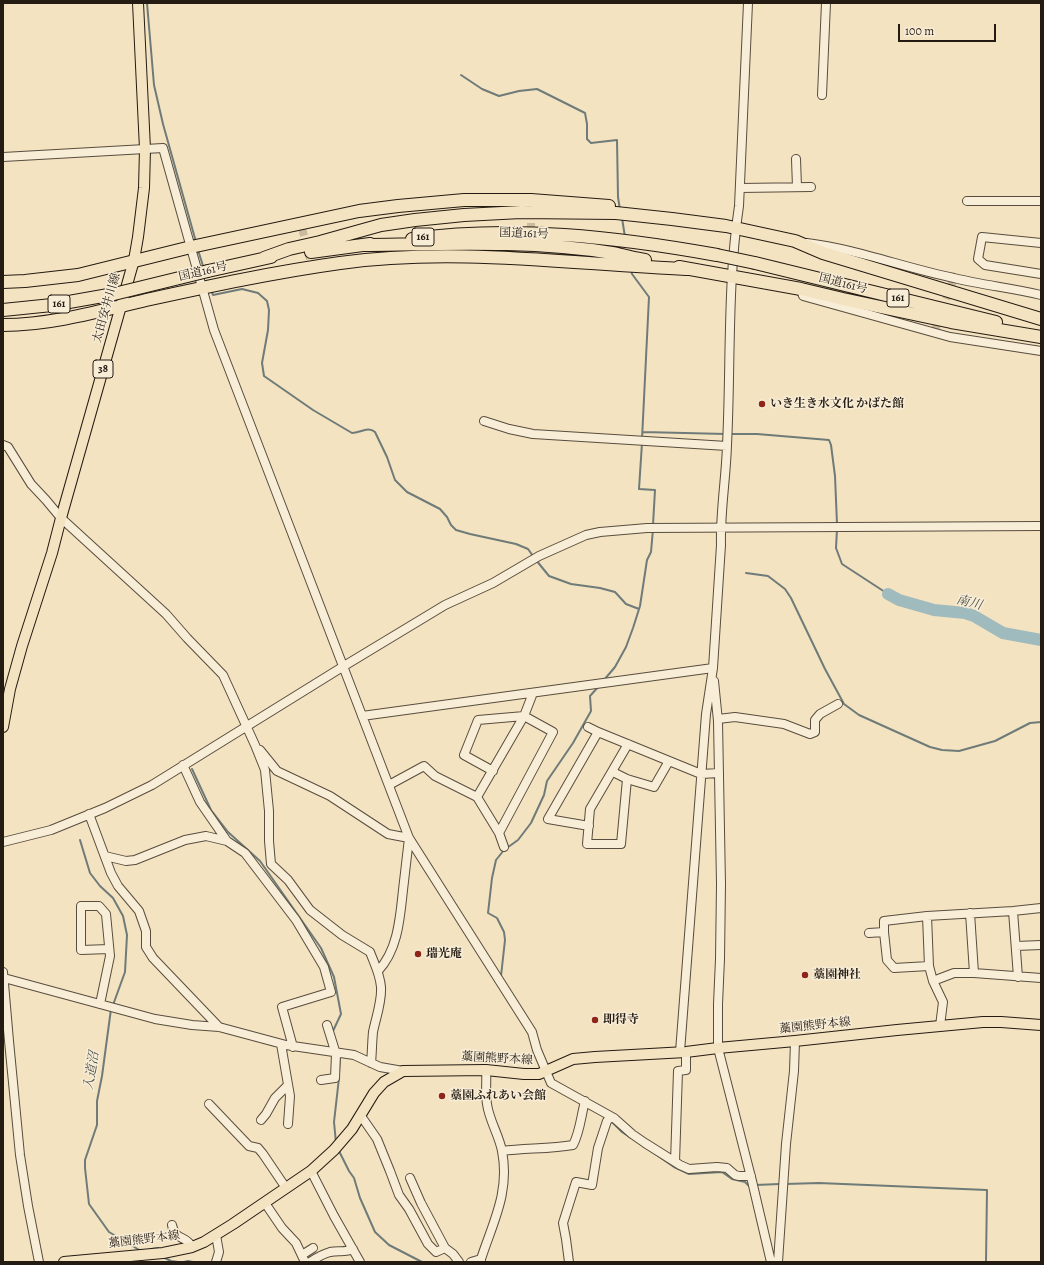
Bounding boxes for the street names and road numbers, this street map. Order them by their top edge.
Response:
street label: 国道161号 [499,226,549,242]
road number: 161 [412,228,434,246]
street label: 国道161号 [177,259,229,285]
street label: 太田安井川線 [90,271,124,345]
street label: 国道161号 [817,271,869,297]
road number: 161 [887,289,909,307]
road number: 161 [48,295,70,313]
road number: 38 [93,360,113,378]
street label: 藁園熊野本線 [778,1015,852,1037]
street label: 藁園熊野本線 [461,1050,533,1068]
street label: 藁園熊野本線 [107,1228,181,1252]

